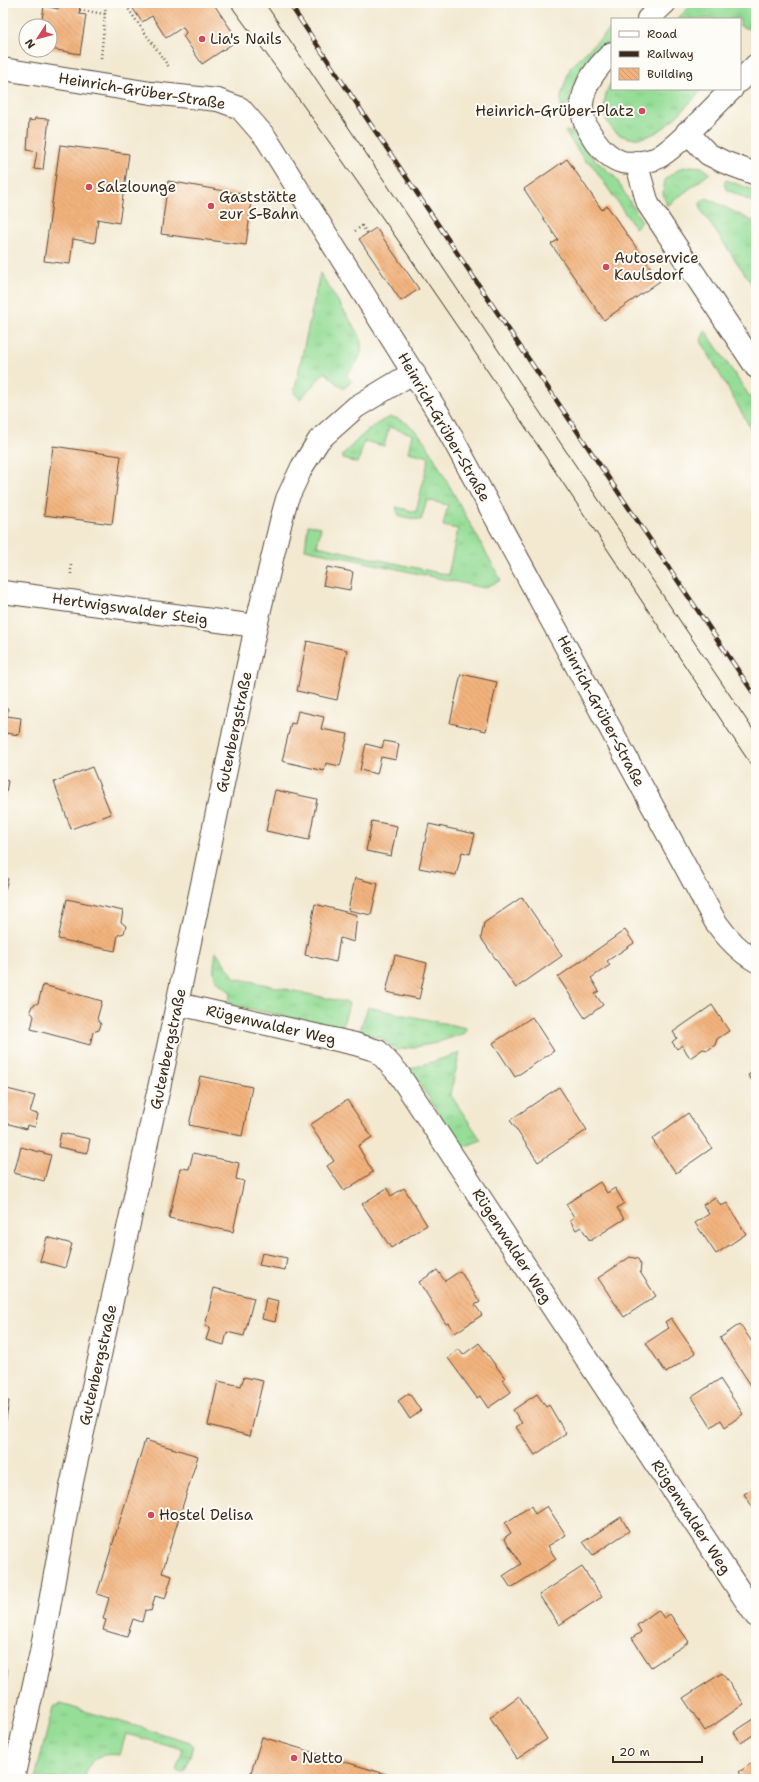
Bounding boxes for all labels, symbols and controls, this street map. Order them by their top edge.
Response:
north arrow [18,18,58,58]
legend [611,18,741,90]
text: Road [647,26,678,42]
place label: Lia's Nails [210,29,282,49]
marker: Lia's Nails [197,34,207,44]
text: N [22,35,39,52]
text: Railway [647,46,694,62]
text: Building [647,66,693,82]
street label: Heinrich-Grüber-Straße [57,68,227,114]
place label: Heinrich-Grüber-Platz [475,101,634,121]
marker: Heinrich-Grüber-Platz [637,106,647,116]
place label: Salzlounge [97,177,176,197]
marker: Salzlounge [84,182,94,192]
place label: Gaststätte zur S-Bahn [219,187,299,224]
marker: Gaststätte zur S-Bahn [206,201,216,211]
place label: Autoservice Kaulsdorf [614,248,699,285]
marker: Autoservice Kaulsdorf [601,262,611,272]
street label: Heinrich-Grüber-Straße [393,349,495,505]
street label: Hertwigswalder Steig [51,588,209,630]
street label: Heinrich-Grüber-Straße [552,632,650,790]
street label: Gutenbergstraße [211,670,257,794]
street label: Gutenbergstraße [145,987,191,1111]
street label: Rügenwalder Weg [204,1000,338,1050]
street label: Rügenwalder Weg [467,1185,557,1307]
street label: Gutenbergstraße [74,1303,122,1427]
street label: Rügenwalder Weg [646,1456,736,1578]
place label: Hostel Delisa [159,1505,254,1525]
marker: Hostel Delisa [146,1510,156,1520]
scale bar [613,1738,702,1764]
text: 20 m [619,1744,650,1760]
place label: Netto [302,1748,343,1768]
marker: Netto [289,1753,299,1763]

